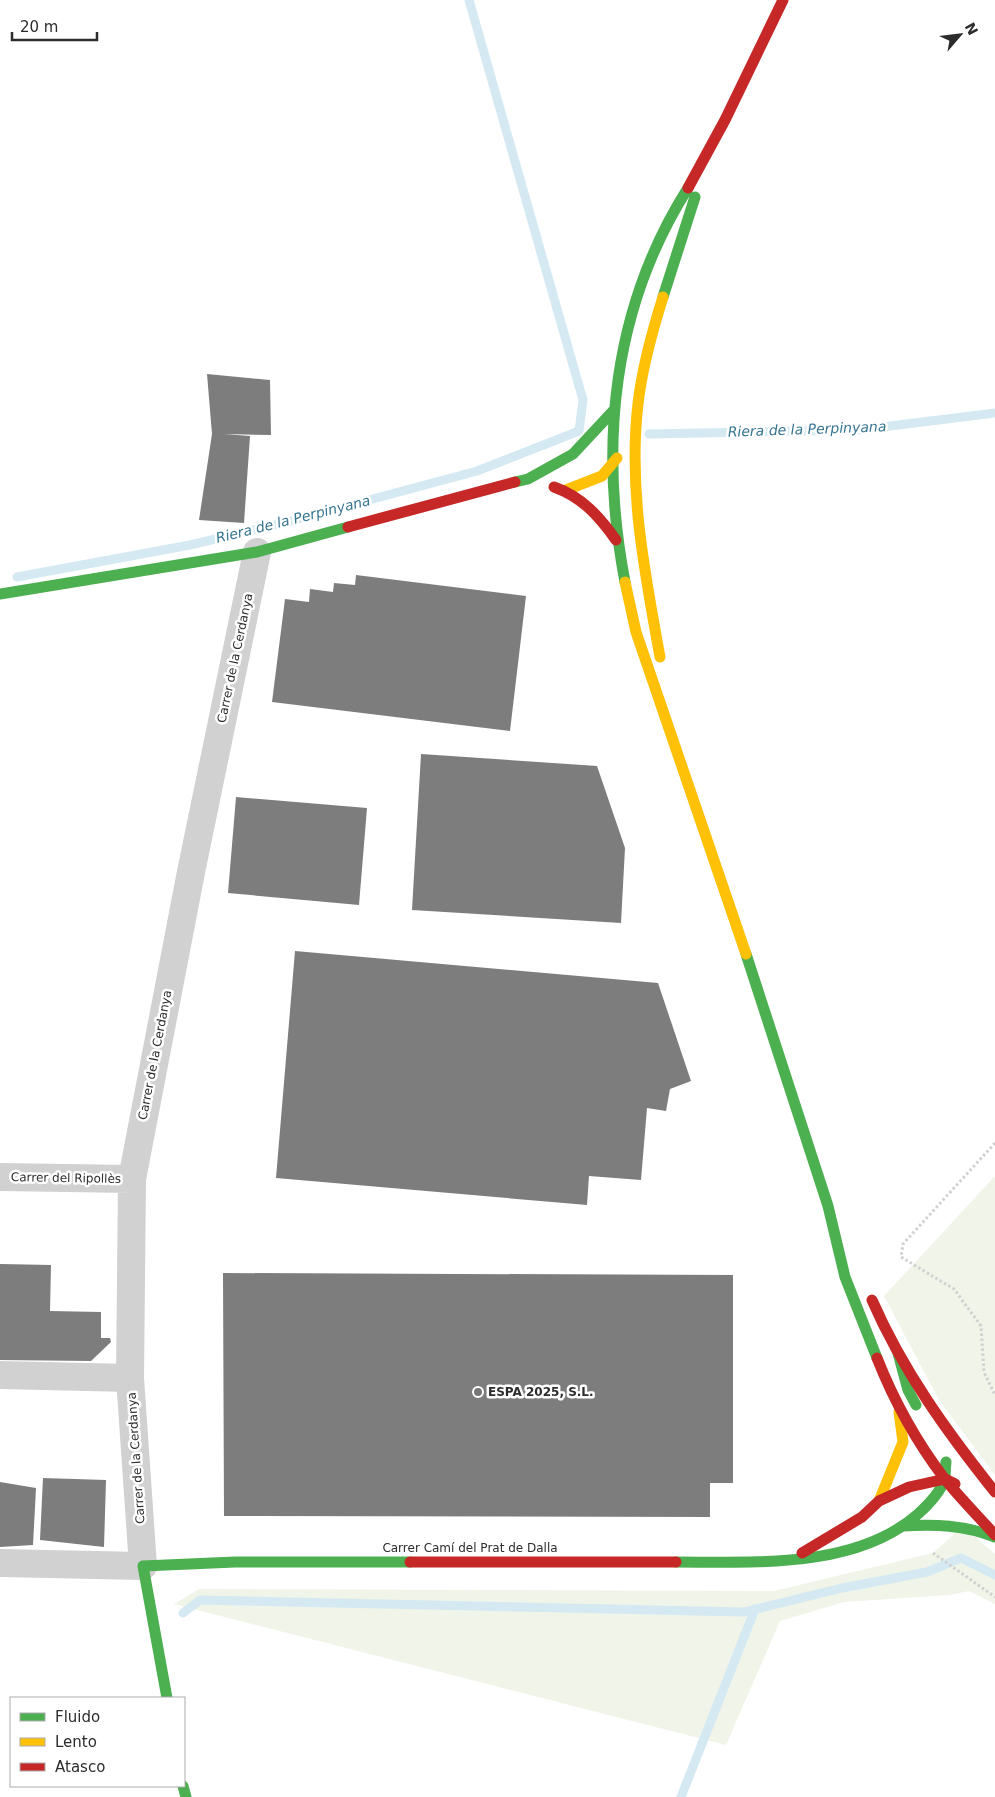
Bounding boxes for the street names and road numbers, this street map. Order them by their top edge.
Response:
street label: Carrer de la Cerdanya [214,592,256,724]
street label: Carrer de la Cerdanya [136,989,174,1121]
street label: Carrer del Ripollès [11,1170,121,1186]
street label: Carrer de la Cerdanya [124,1392,148,1524]
street label: Carrer Camí del Prat de Dalla [382,1541,558,1555]

